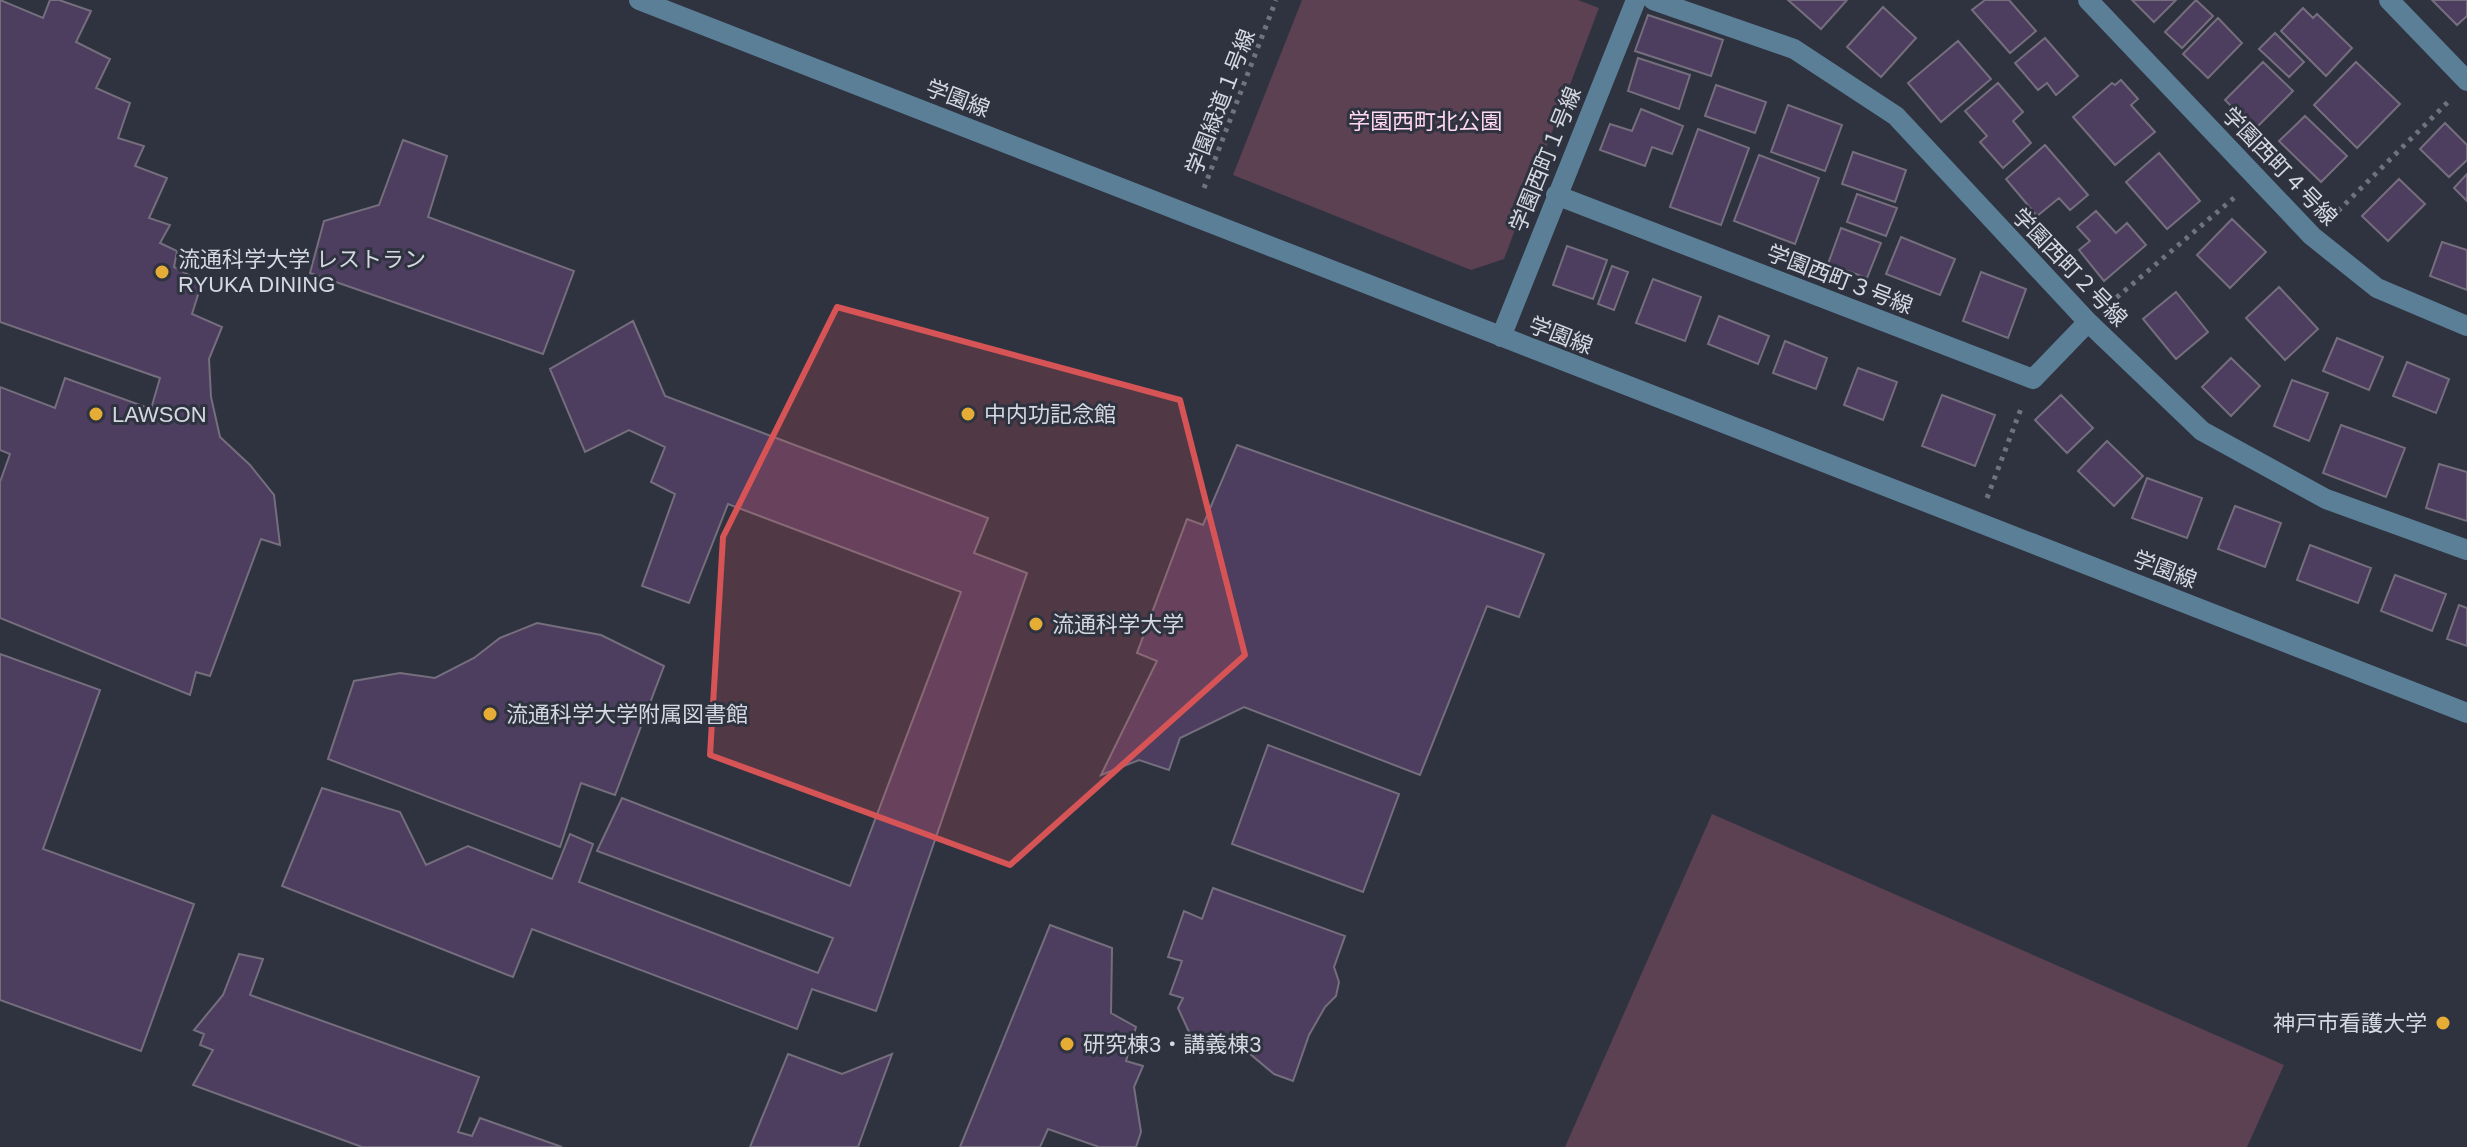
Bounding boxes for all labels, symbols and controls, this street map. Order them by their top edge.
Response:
street label: 学園緑道１号線 [1181,26,1260,179]
street label: 学園線 [923,75,993,122]
street label: 学園西町１号線 [1505,83,1586,235]
street label: 学園西町４号線 [2217,102,2342,230]
park label: 学園西町北公園 [1348,109,1502,134]
street label: 学園西町２号線 [2007,203,2132,331]
street label: 学園西町３号線 [1763,240,1916,319]
place label: 流通科学大学 レストラン RYUKA DINING [178,247,426,297]
marker: 流通科学大学 レストラン RYUKA DINING [153,263,171,281]
street label: 学園線 [1526,312,1596,359]
place label: LAWSON [112,402,207,427]
place label: 中内功記念館 [984,402,1116,427]
marker: LAWSON [87,405,105,423]
marker: 中内功記念館 [959,405,977,423]
street label: 学園線 [2130,546,2200,593]
place label: 流通科学大学 [1052,612,1184,637]
marker: 流通科学大学 [1027,615,1045,633]
place label: 流通科学大学附属図書館 [506,702,748,727]
marker: 流通科学大学附属図書館 [481,705,499,723]
place label: 神戸市看護大学 [2273,1011,2427,1036]
marker: 神戸市看護大学 [2434,1014,2452,1032]
place label: 研究棟3・講義棟3 [1083,1032,1261,1057]
marker: 研究棟3・講義棟3 [1058,1035,1076,1053]

